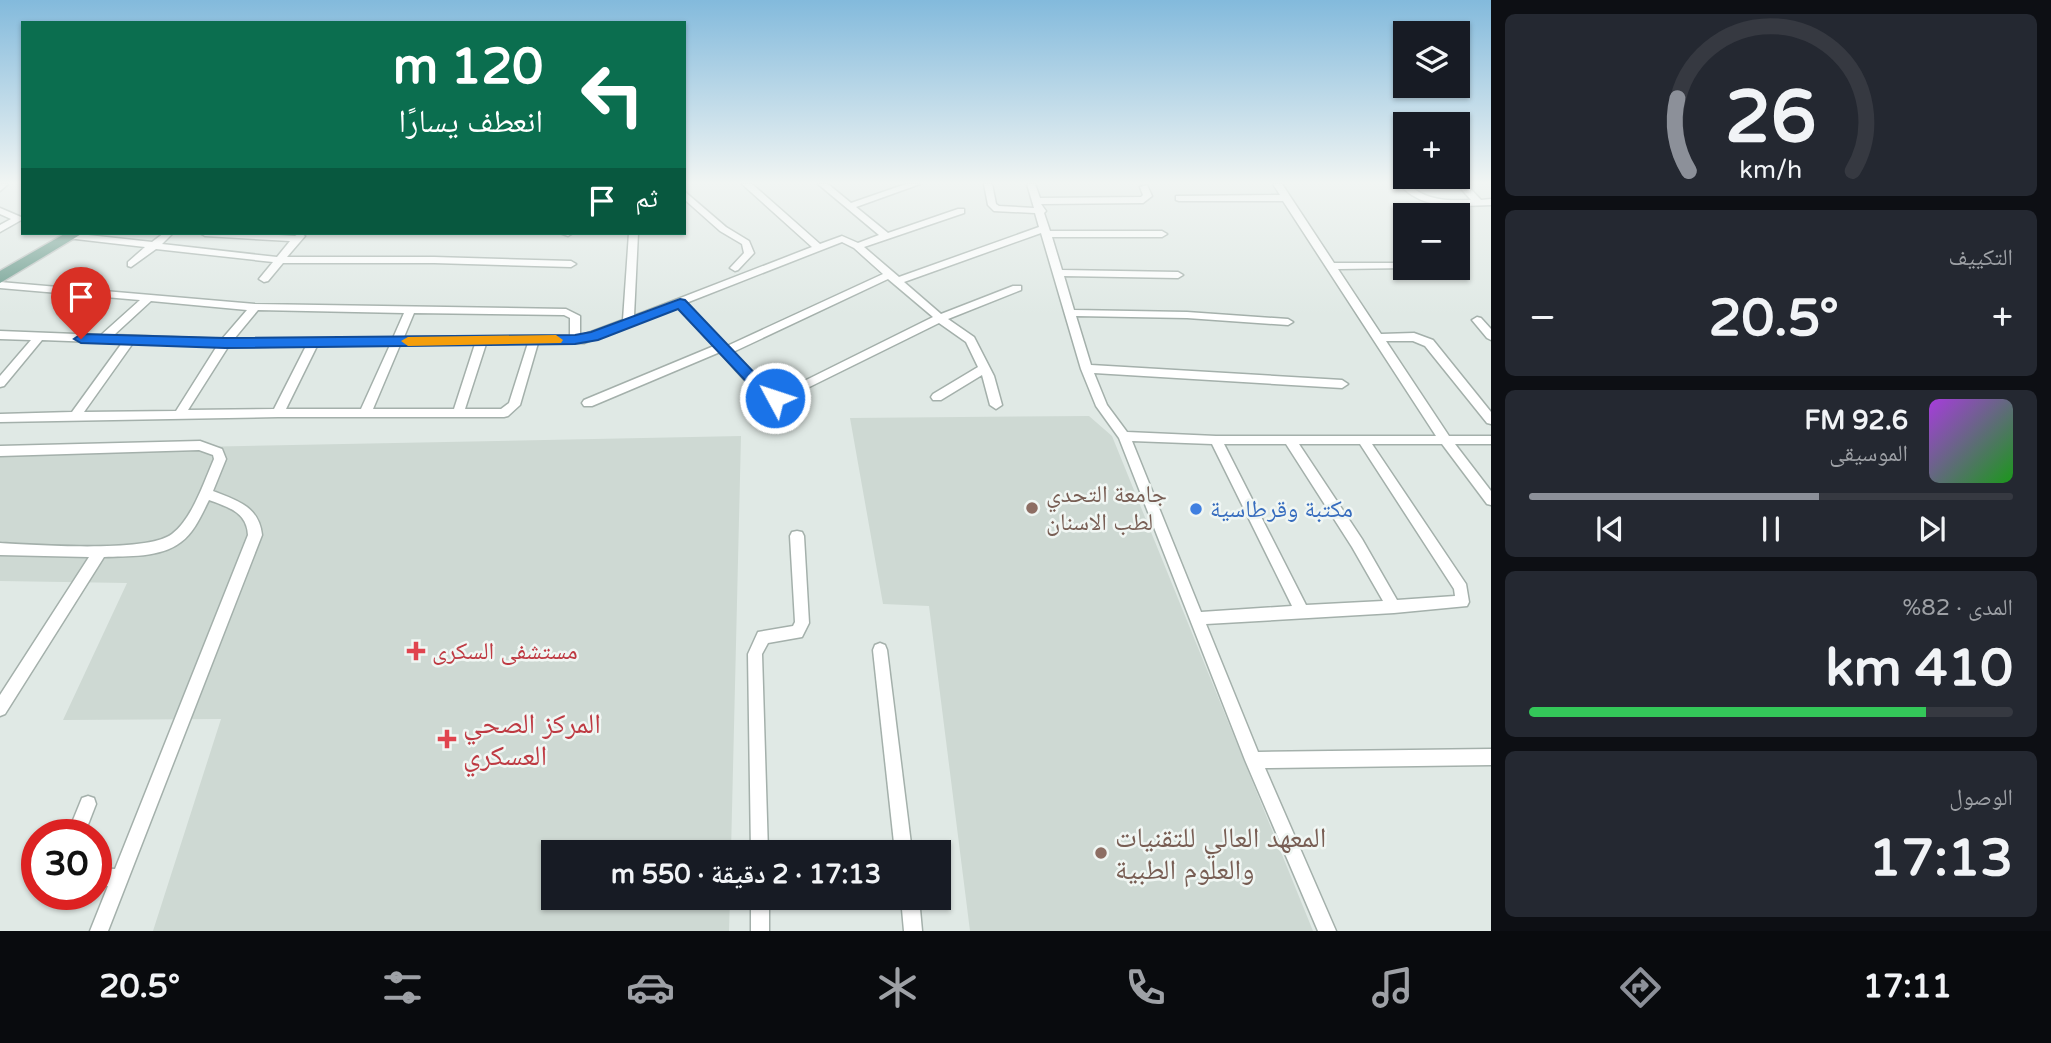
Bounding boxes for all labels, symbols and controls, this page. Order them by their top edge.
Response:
map controls [1393,21,1470,280]
button: layers [1393,21,1470,98]
text: 120 m [393,38,543,97]
icon: left [567,49,658,140]
text: 26 [1725,74,1817,162]
text: انعطف يسارًا [398,103,543,141]
button: + [1393,112,1470,189]
text: km/h [1740,155,1802,185]
icon: arrive [583,182,621,220]
text: ثم [635,183,658,214]
button: − [1393,203,1470,280]
text: التكييف [1948,244,2013,272]
pin [51,267,111,339]
icon: arrive [62,278,100,316]
text: 20.5° [1709,287,1839,350]
text: − [1529,295,1556,341]
text: + [1992,295,2013,341]
position arrow [738,361,812,435]
text: 92.6 FM [1805,405,1908,436]
text: الموسيقى [1829,440,1908,468]
place label: جامعة التحدي لطب الاسنان [1046,480,1167,537]
place label: مكتبة وقرطاسية [1210,495,1353,524]
marker: جامعة التحدي لطب الاسنان [1024,500,1040,516]
marker: مكتبة وقرطاسية [1188,501,1204,517]
icon: previous [1591,510,1629,548]
icon: pause [1752,510,1790,548]
icon: next [1913,510,1951,548]
text: المدى · 82% [1902,594,2013,622]
place label: مستشفى السكرى [432,637,578,666]
text: 410 km [1825,637,2013,700]
marker: مستشفى السكرى [406,641,426,661]
place label: المركز الصحي العسكري [463,707,601,778]
marker: المركز الصحي العسكري [437,729,457,749]
text: الوصول [1949,784,2013,812]
speed limit sign: 30 [21,819,112,910]
place label: المعهد العالي للتقنيات والعلوم الطبية [1115,821,1326,888]
text: 17:13 [1869,827,2013,890]
marker: المعهد العالي للتقنيات والعلوم الطبية [1093,845,1109,861]
text: 17:13 · 2 دقيقة · 550 m [611,859,881,890]
icon: filters [378,963,427,1012]
icon: car [626,963,675,1012]
icon: climate [873,963,922,1012]
icon: phone [1121,963,1170,1012]
icon: music [1368,963,1417,1012]
icon: directions [1616,963,1665,1012]
text: 20.5° [99,968,180,1006]
text: 17:11 [1863,968,1952,1006]

